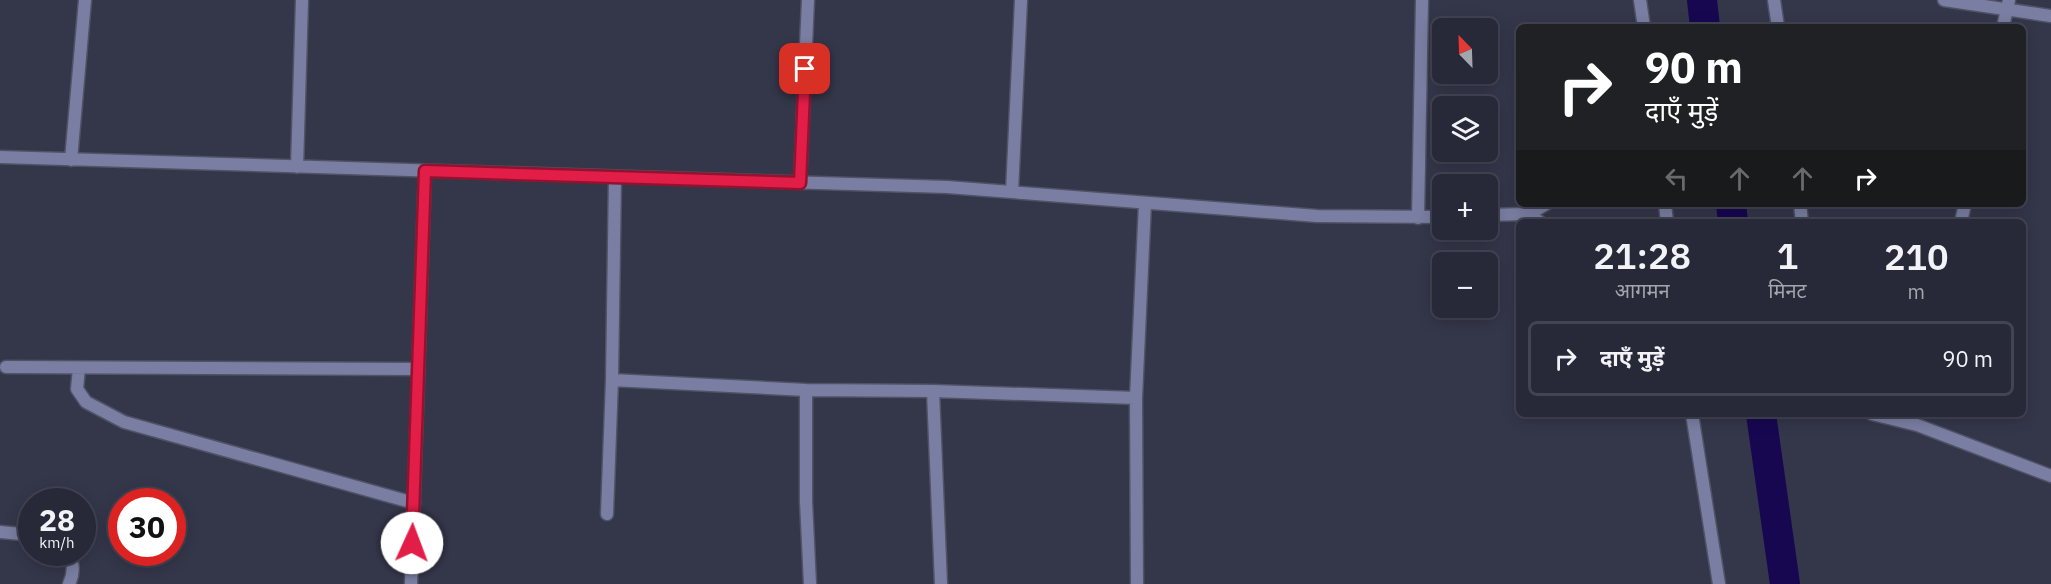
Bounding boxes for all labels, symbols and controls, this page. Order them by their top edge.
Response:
north arrow [1432,18,1498,84]
map controls [1432,18,1498,318]
text: 90 m [1645,40,1743,95]
pin [779,43,830,94]
icon: right [1546,48,1624,126]
icon: arrive [788,52,821,85]
text: दाएँ मुड़ें [1645,93,1718,128]
button: layers [1432,96,1498,162]
icon: left [1660,162,1693,195]
icon: ahead [1723,162,1756,195]
icon: ahead [1786,162,1819,195]
icon: right [1849,162,1882,195]
button: + [1432,174,1498,240]
text: 21:28 [1593,232,1691,279]
text: 1 [1777,232,1798,279]
text: 210 [1884,233,1949,280]
button: − [1432,252,1498,318]
text: आगमन [1615,277,1670,304]
text: मिनट [1768,277,1807,304]
text: m [1908,278,1925,305]
icon: right [1549,342,1582,375]
text: दाएँ मुड़ें [1600,343,1664,372]
text: 90 m [1942,344,1993,373]
speed limit sign: 30 [108,488,186,566]
text: 28 [39,500,75,539]
position arrow [380,511,444,575]
text: km/h [39,533,75,552]

